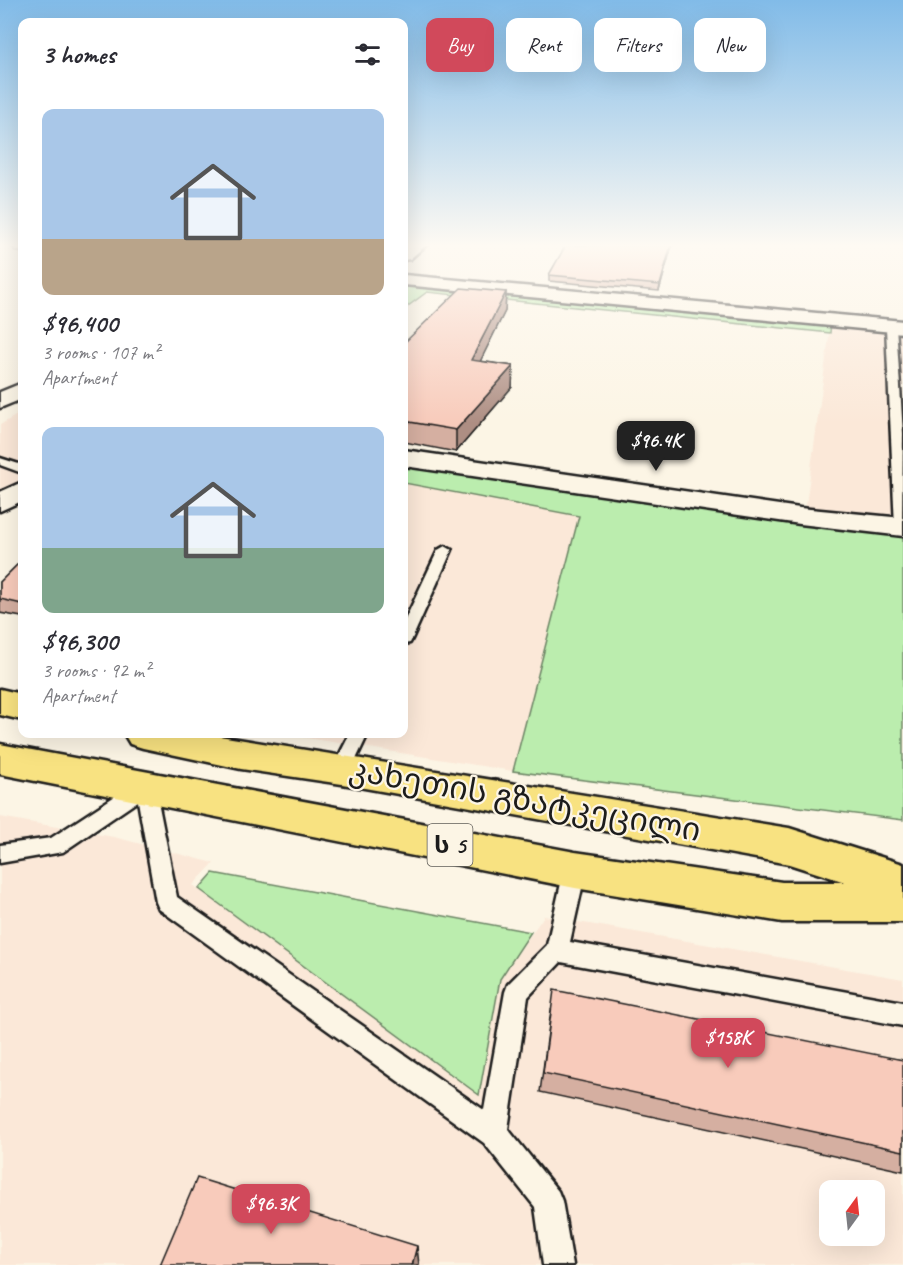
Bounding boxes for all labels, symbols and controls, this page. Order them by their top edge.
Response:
chip: Buy [426,18,494,72]
chip: Rent [506,18,582,72]
chip: Filters [594,18,682,72]
chip: New [694,18,766,72]
text: 3 homes [42,38,115,71]
icon: filters [351,38,384,71]
icon: home [159,148,267,256]
text: $96,400 [42,307,118,340]
text: 3 rooms · 107 m² [42,340,159,365]
text: Apartment [42,365,115,390]
pin: $96.4K [607,421,705,472]
text: $96.4K [631,428,681,453]
icon: home [159,466,267,574]
text: $96,300 [42,625,118,658]
text: 3 rooms · 92 m² [42,658,150,683]
text: Apartment [42,683,115,708]
street label: კახეთის გზატკეცილი [346,749,704,851]
road number: ს 5 [428,824,472,866]
pin: $158K [686,1018,770,1069]
text: $158K [705,1025,751,1050]
north arrow [819,1180,885,1246]
map controls [819,1180,885,1246]
pin: $96.3K [222,1184,320,1235]
text: $96.3K [246,1191,296,1216]

